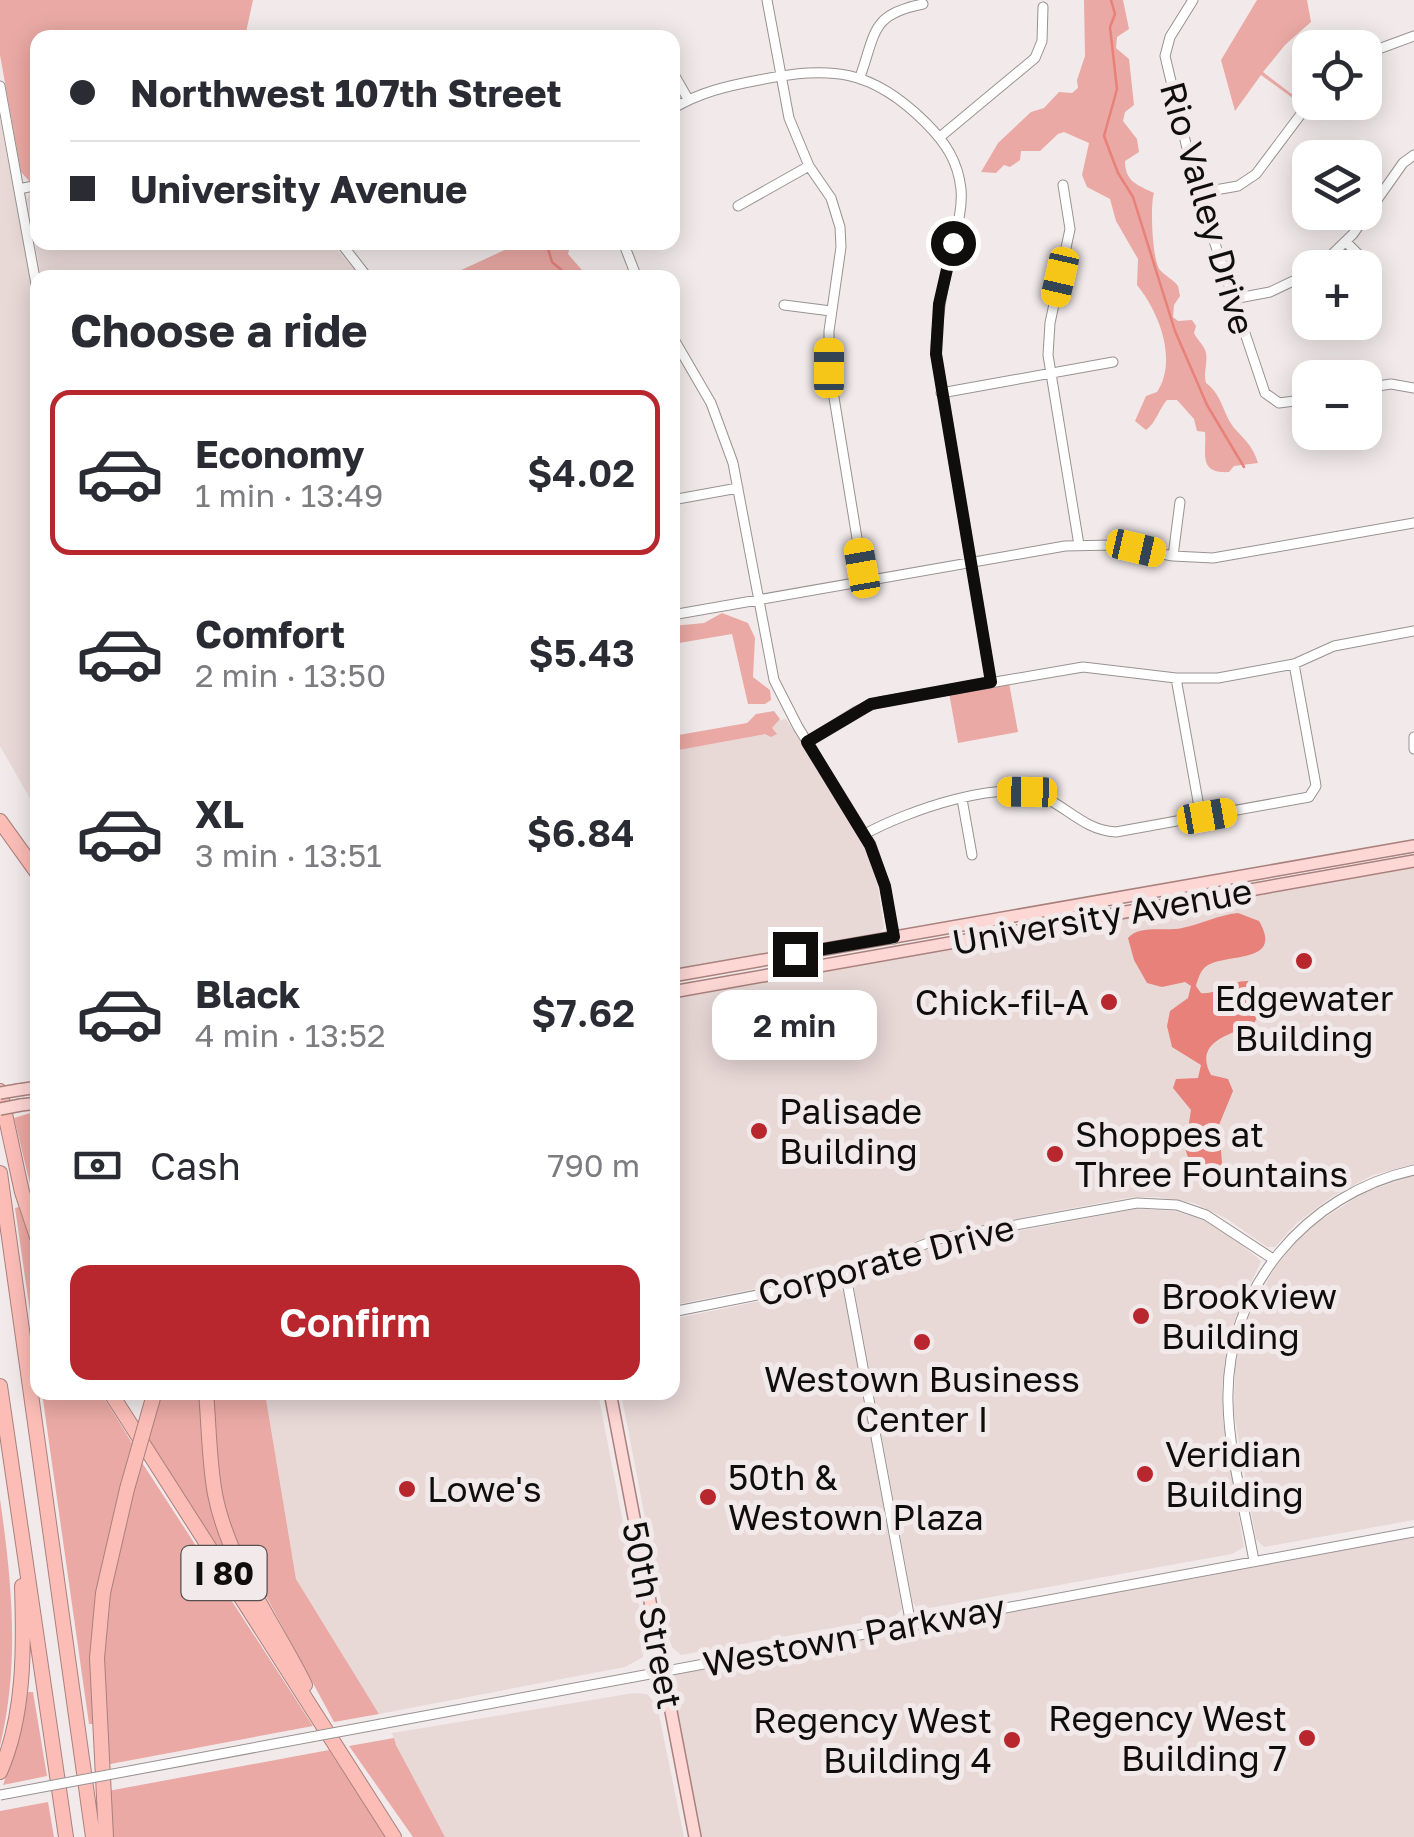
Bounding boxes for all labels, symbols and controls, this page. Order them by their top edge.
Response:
map controls [1292,30,1382,450]
button: locate [1292,30,1382,120]
text: Northwest 107th Street [130,70,562,115]
street label: Rio Valley Drive [1152,77,1264,339]
button: layers [1292,140,1382,230]
text: University Avenue [130,166,467,211]
route start [931,221,976,266]
car [1039,244,1081,310]
button: + [1292,250,1382,340]
text: Choose a ride [70,303,368,357]
car [814,338,844,398]
button: − [1292,360,1382,450]
icon: car [75,428,165,518]
text: Economy [195,431,364,476]
text: $4.02 [527,450,635,495]
text: 1 min · 13:49 [195,476,383,514]
car [1103,527,1169,569]
car [842,536,882,600]
icon: car [75,608,165,698]
text: Comfort [195,611,345,656]
text: $5.43 [529,630,635,675]
text: 2 min · 13:50 [195,656,386,694]
car [997,776,1057,808]
icon: car [75,788,165,878]
text: XL [195,791,244,836]
car [1175,796,1239,836]
text: $6.84 [527,810,635,855]
text: 3 min · 13:51 [195,836,382,874]
street label: University Avenue [949,869,1255,963]
route end [773,932,818,977]
marker: Edgewater Building [1293,950,1315,972]
icon: car [75,968,165,1058]
text: Black [195,971,300,1016]
place label: Edgewater Building [1214,977,1394,1059]
place label: Chick-fil-A [915,981,1089,1023]
callout: 2 min [712,989,878,1059]
text: $7.62 [531,990,635,1035]
marker: Chick-fil-A [1098,991,1120,1013]
text: 2 min [753,1006,836,1044]
text: 4 min · 13:52 [195,1016,386,1054]
place label: Palisade Building [779,1090,922,1172]
place label: Shoppes at Three Fountains [1075,1113,1348,1195]
marker: Palisade Building [748,1120,770,1142]
icon: cash [70,1138,125,1193]
text: Cash [150,1143,241,1188]
marker: Shoppes at Three Fountains [1044,1143,1066,1165]
text: 790 m [548,1146,640,1184]
street label: Corporate Drive [753,1206,1019,1314]
button: Confirm [70,1265,640,1380]
place label: Brookview Building [1161,1275,1337,1357]
marker: Brookview Building [1130,1305,1152,1327]
marker: Westown Business Center I [911,1331,933,1353]
place label: Westown Business Center I [764,1358,1080,1440]
place label: Veridian Building [1165,1433,1304,1515]
place label: 50th & Westown Plaza [728,1456,984,1538]
marker: Veridian Building [1134,1463,1156,1485]
place label: Lowe's [427,1468,541,1510]
marker: Lowe's [396,1478,418,1500]
marker: 50th & Westown Plaza [697,1486,719,1508]
street label: 50th Street [614,1518,692,1712]
road number: I 80 [182,1546,266,1600]
street label: Westown Parkway [699,1585,1009,1685]
place label: Regency West Building 7 [1048,1697,1287,1779]
place label: Regency West Building 4 [753,1699,992,1781]
marker: Regency West Building 7 [1296,1727,1318,1749]
marker: Regency West Building 4 [1001,1729,1023,1751]

